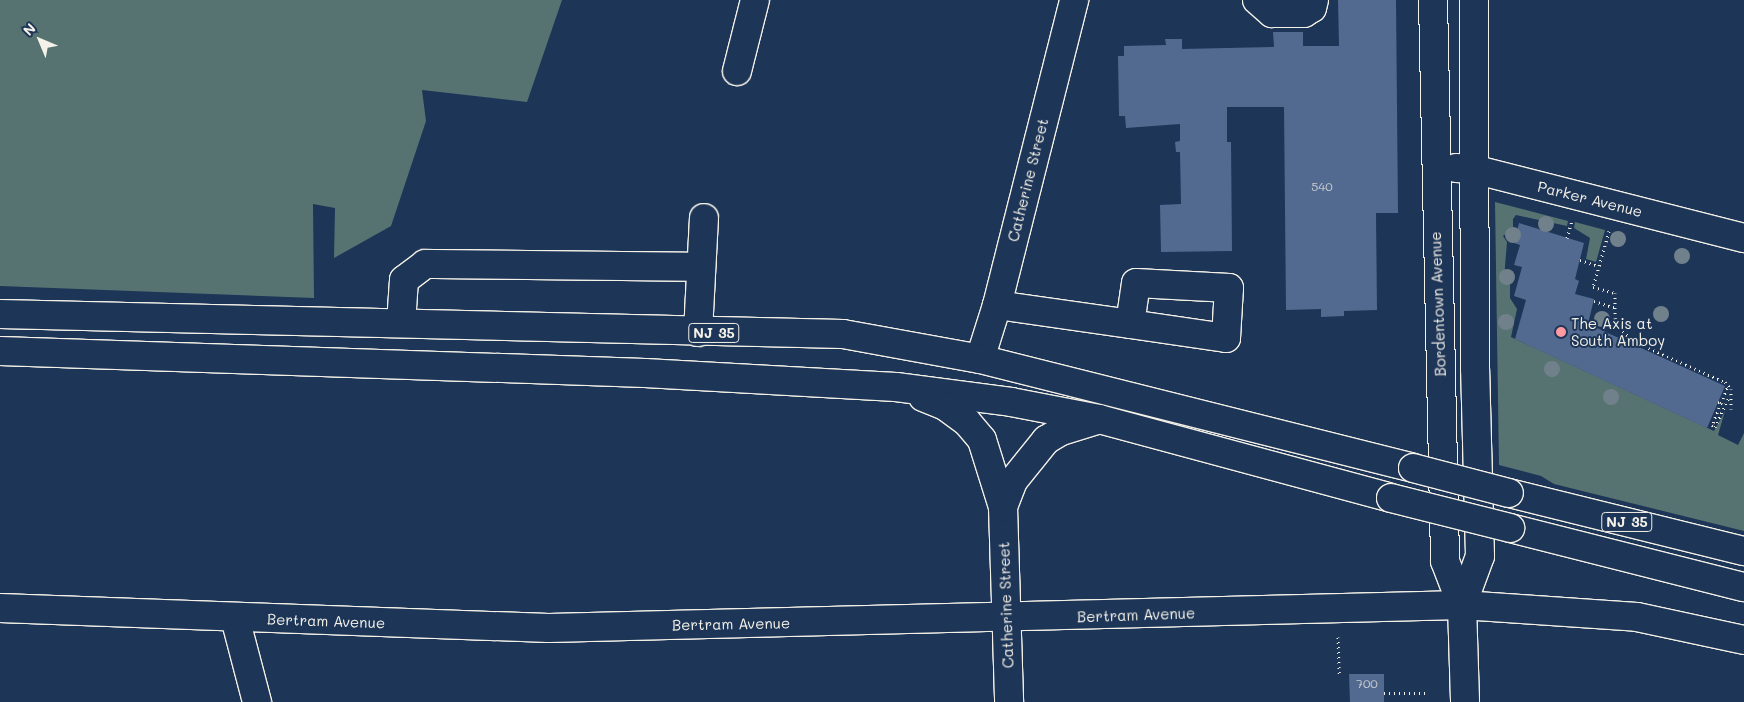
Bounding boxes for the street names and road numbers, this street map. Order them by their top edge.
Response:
street label: Catherine Street [1004,116,1052,244]
street label: Parker Avenue [1536,177,1644,221]
street label: Bordentown Avenue [1426,231,1450,377]
road number: NJ 35 [688,322,740,344]
road number: NJ 35 [1601,511,1653,534]
street label: Catherine Street [995,541,1017,669]
street label: Bertram Avenue [1077,604,1195,626]
street label: Bertram Avenue [267,610,385,632]
street label: Bertram Avenue [672,614,790,634]

